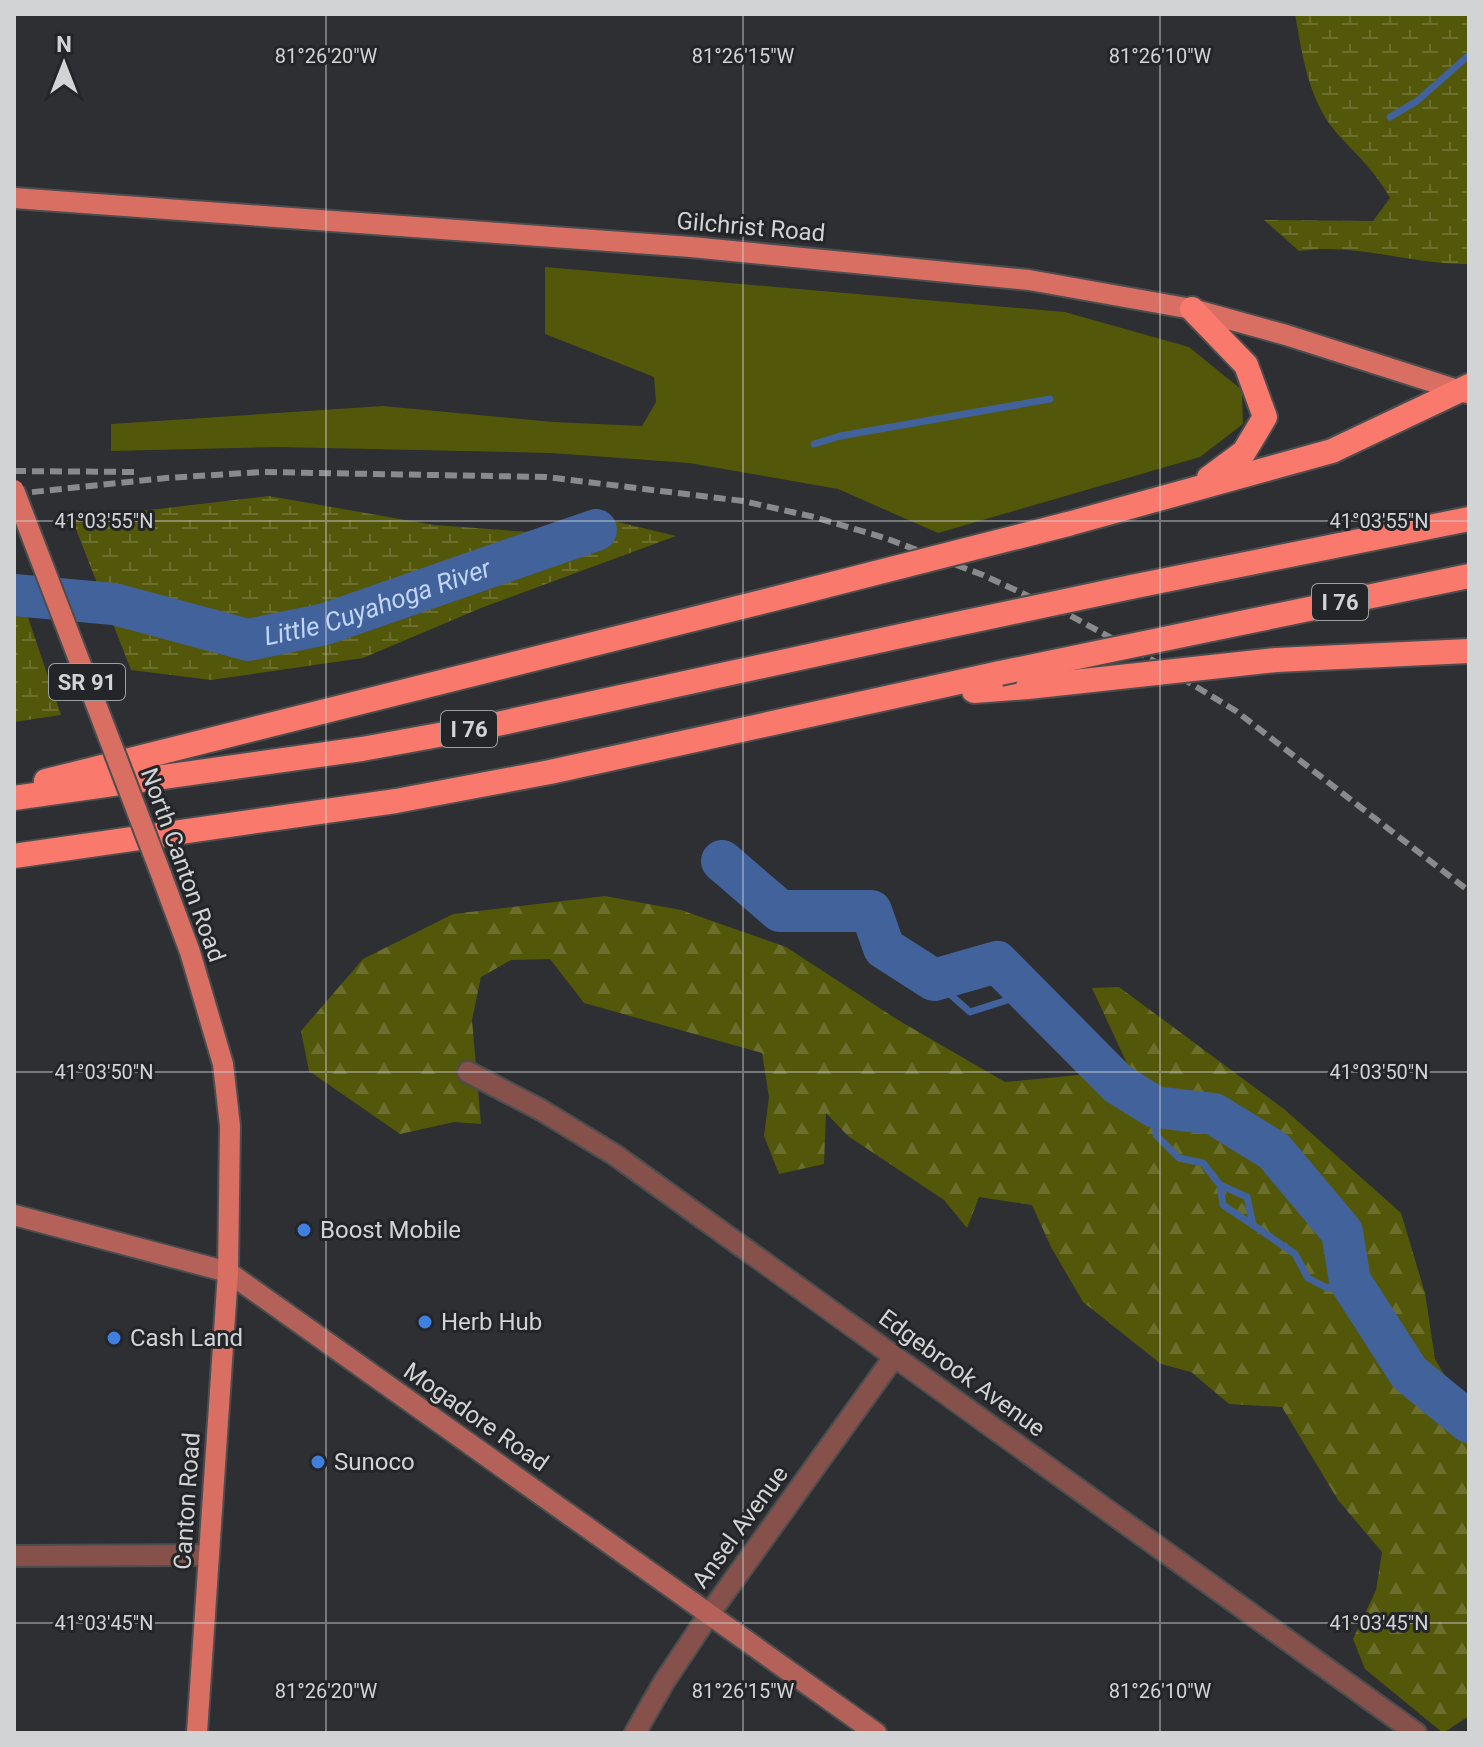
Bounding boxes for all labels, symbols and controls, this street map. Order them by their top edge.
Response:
north arrow [24,24,104,104]
text: N [56,32,72,57]
text: 81°26'20"W [275,44,378,68]
text: 81°26'15"W [692,44,795,68]
text: 81°26'10"W [1109,44,1212,68]
street label: Gilchrist Road [676,207,826,247]
text: 41°03'55"N [54,509,154,533]
text: 41°03'55"N [1329,509,1429,533]
water label: Little Cuyahoga River [261,552,496,651]
road number: I 76 [1312,584,1368,620]
road number: SR 91 [49,664,125,700]
road number: I 76 [441,711,497,747]
street label: North Canton Road [135,764,231,966]
text: 41°03'50"N [54,1060,154,1084]
text: 41°03'50"N [1329,1060,1429,1084]
place label: Boost Mobile [320,1216,461,1244]
marker: Boost Mobile [295,1221,313,1239]
street label: Edgebrook Avenue [873,1303,1051,1443]
place label: Herb Hub [441,1308,542,1336]
marker: Herb Hub [416,1313,434,1331]
place label: Cash Land [130,1324,243,1352]
marker: Cash Land [105,1329,123,1347]
street label: Mogadore Road [398,1357,554,1477]
street label: Canton Road [168,1431,206,1571]
place label: Sunoco [334,1448,415,1476]
marker: Sunoco [309,1453,327,1471]
street label: Ansel Avenue [686,1460,794,1594]
text: 41°03'45"N [54,1611,154,1635]
text: 41°03'45"N [1329,1611,1429,1635]
text: 81°26'20"W [275,1679,378,1703]
text: 81°26'15"W [692,1679,795,1703]
text: 81°26'10"W [1109,1679,1212,1703]

